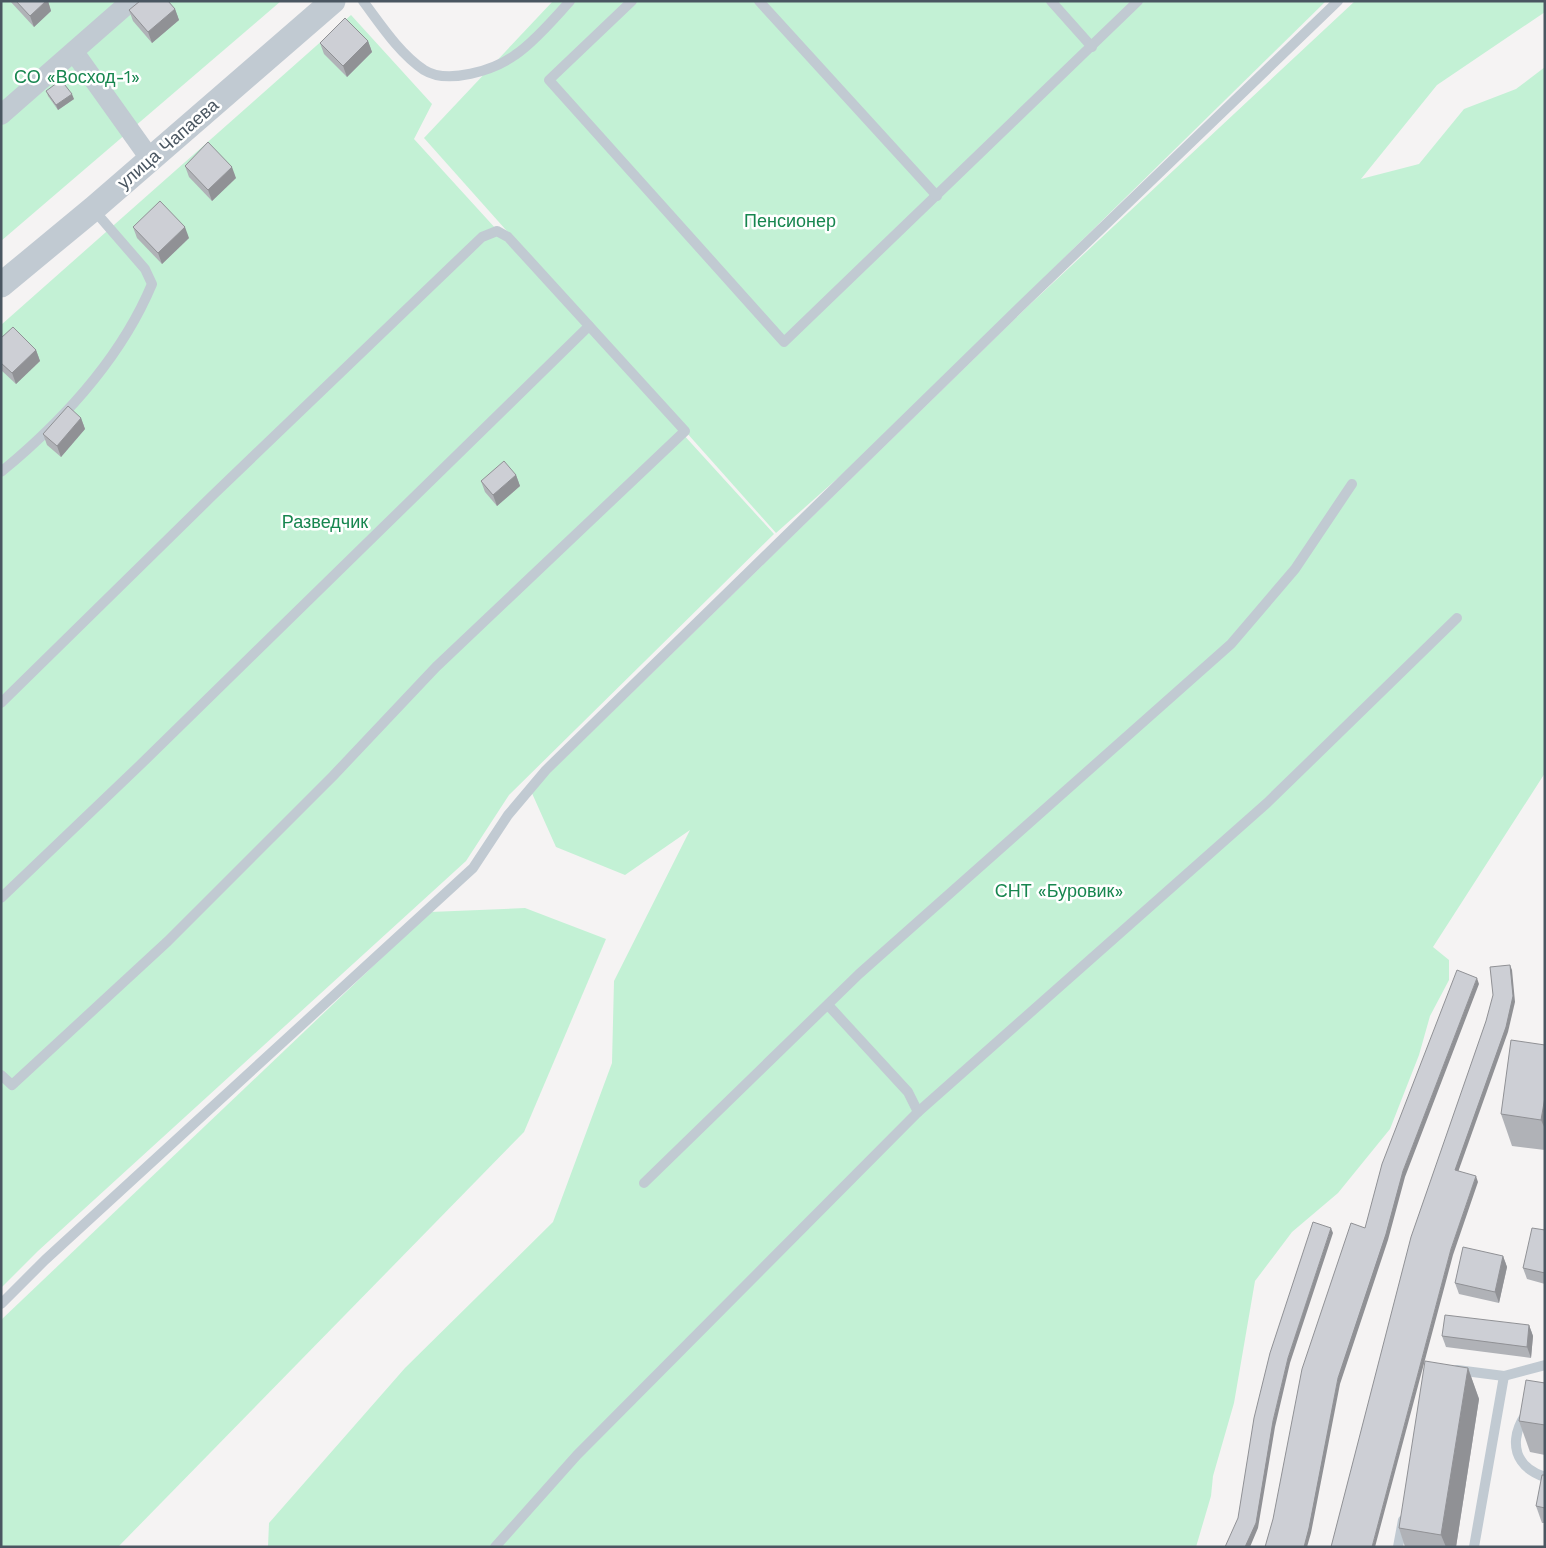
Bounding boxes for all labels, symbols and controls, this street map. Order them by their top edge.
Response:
park label: СО «Восход-1» [14,66,140,87]
street label: улица Чапаева [113,93,223,193]
park label: Пенсионер [744,210,836,231]
park label: Разведчик [282,511,368,532]
park label: СНТ «Буровик» [995,880,1123,901]

